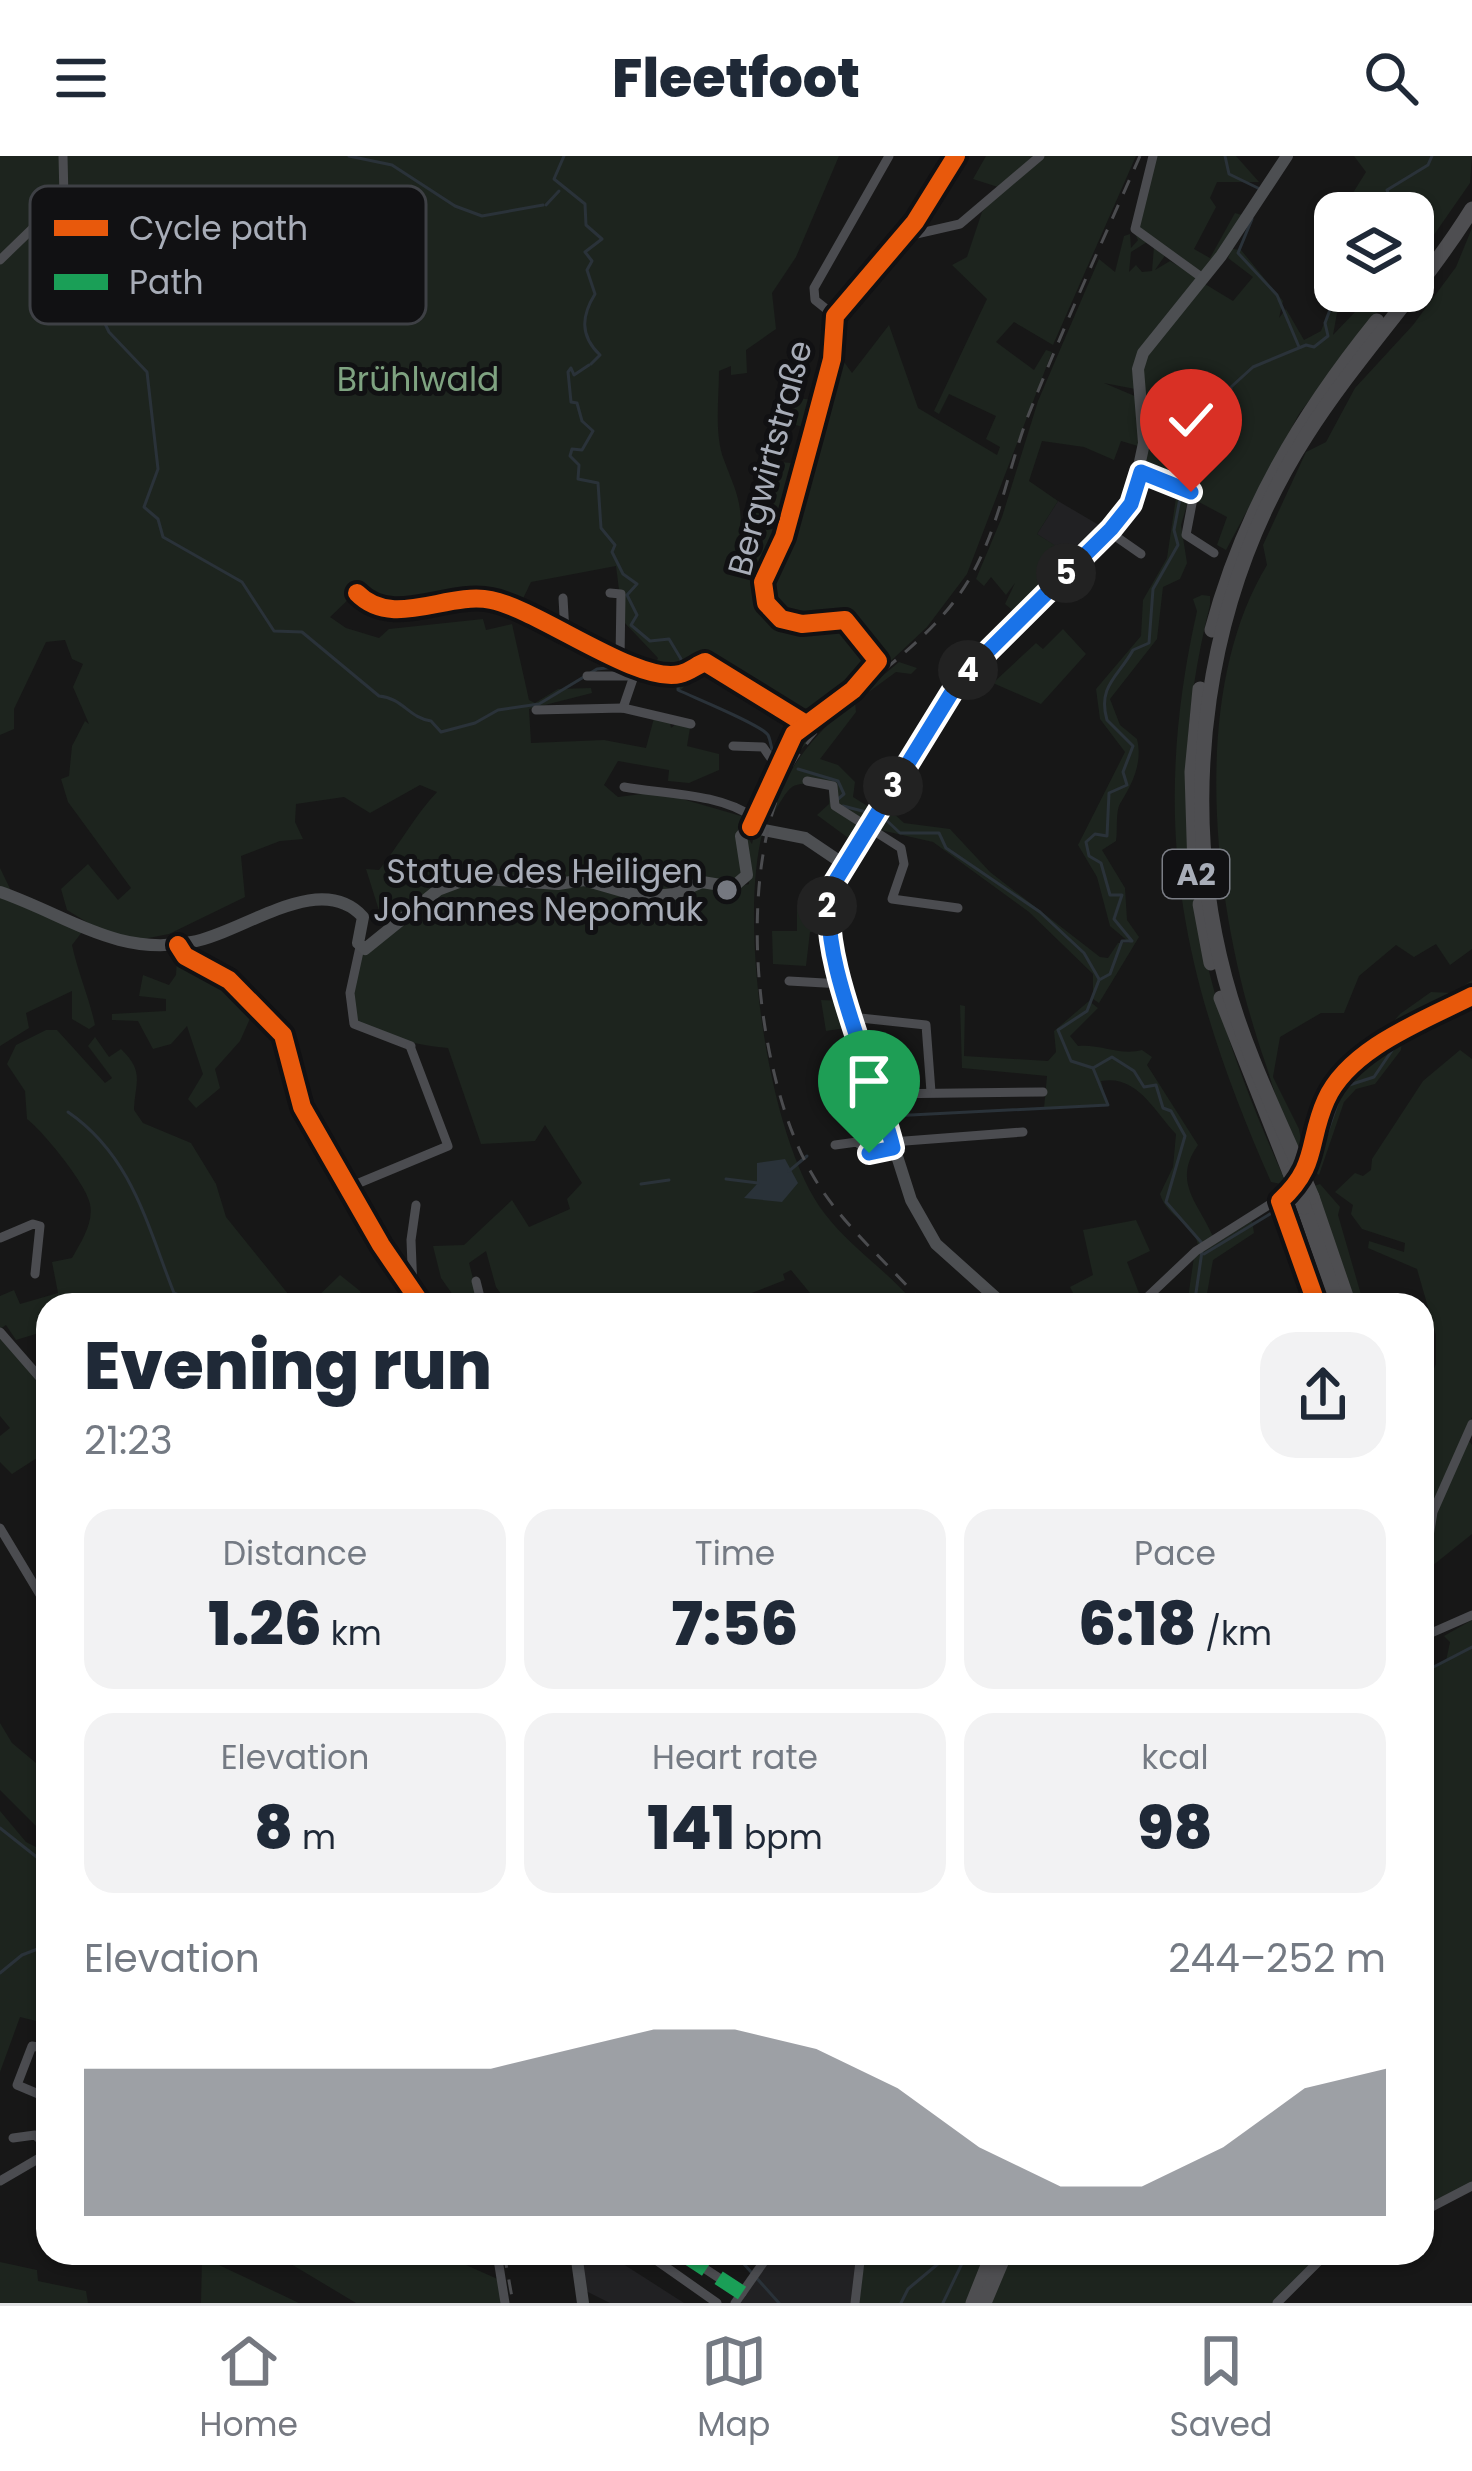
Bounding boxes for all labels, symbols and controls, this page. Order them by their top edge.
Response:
text: Fleetfoot [612,40,860,116]
icon: menu [48,45,114,111]
icon: search [1358,45,1424,111]
legend [30,186,426,324]
map controls [1314,192,1434,312]
button: layers [1314,192,1434,312]
text: Cycle path [129,205,308,252]
text: Path [129,259,204,306]
street label: Bergwirtstraße [716,335,824,581]
park label: Brühlwald [337,356,499,403]
pin [1140,369,1242,492]
icon: check [1158,387,1224,453]
pin: 5 [1036,543,1096,603]
text: 5 [1055,549,1077,596]
pin: 4 [938,640,998,700]
text: 4 [957,646,979,693]
pin: 3 [863,756,923,816]
text: 3 [883,762,903,809]
place label: Statue des Heiligen Johannes Nepomuk [373,848,703,933]
road number: A2 [1163,850,1229,898]
pin: 2 [797,876,857,936]
marker: Statue des Heiligen Johannes Nepomuk [714,877,740,903]
text: 2 [818,882,836,929]
pin [818,1030,920,1153]
icon: arrive [836,1048,902,1114]
text: Evening run [84,1320,492,1412]
button: share [1260,1332,1386,1458]
text: 21:23 [84,1413,173,1468]
text: Distance [223,1530,367,1577]
text: Time [695,1530,775,1577]
text: Pace [1134,1530,1216,1577]
text: 1.26 [208,1582,322,1666]
text: 7:56 [672,1582,798,1666]
text: 6:18 [1078,1582,1197,1666]
text: km [322,1610,382,1657]
text: /km [1197,1610,1272,1657]
text: Elevation [221,1734,369,1781]
text: Heart rate [652,1734,818,1781]
text: kcal [1141,1734,1209,1781]
text: 8 [254,1786,293,1870]
text: 141 [647,1786,735,1870]
text: 98 [1137,1786,1213,1870]
text: m [293,1814,336,1861]
text: bpm [735,1814,823,1861]
text: Elevation [84,1931,260,1986]
text: 244–252 m [1168,1931,1386,1986]
tab: Home [200,2328,298,2450]
tab: Map [697,2328,770,2450]
tab: Saved [1169,2328,1272,2450]

